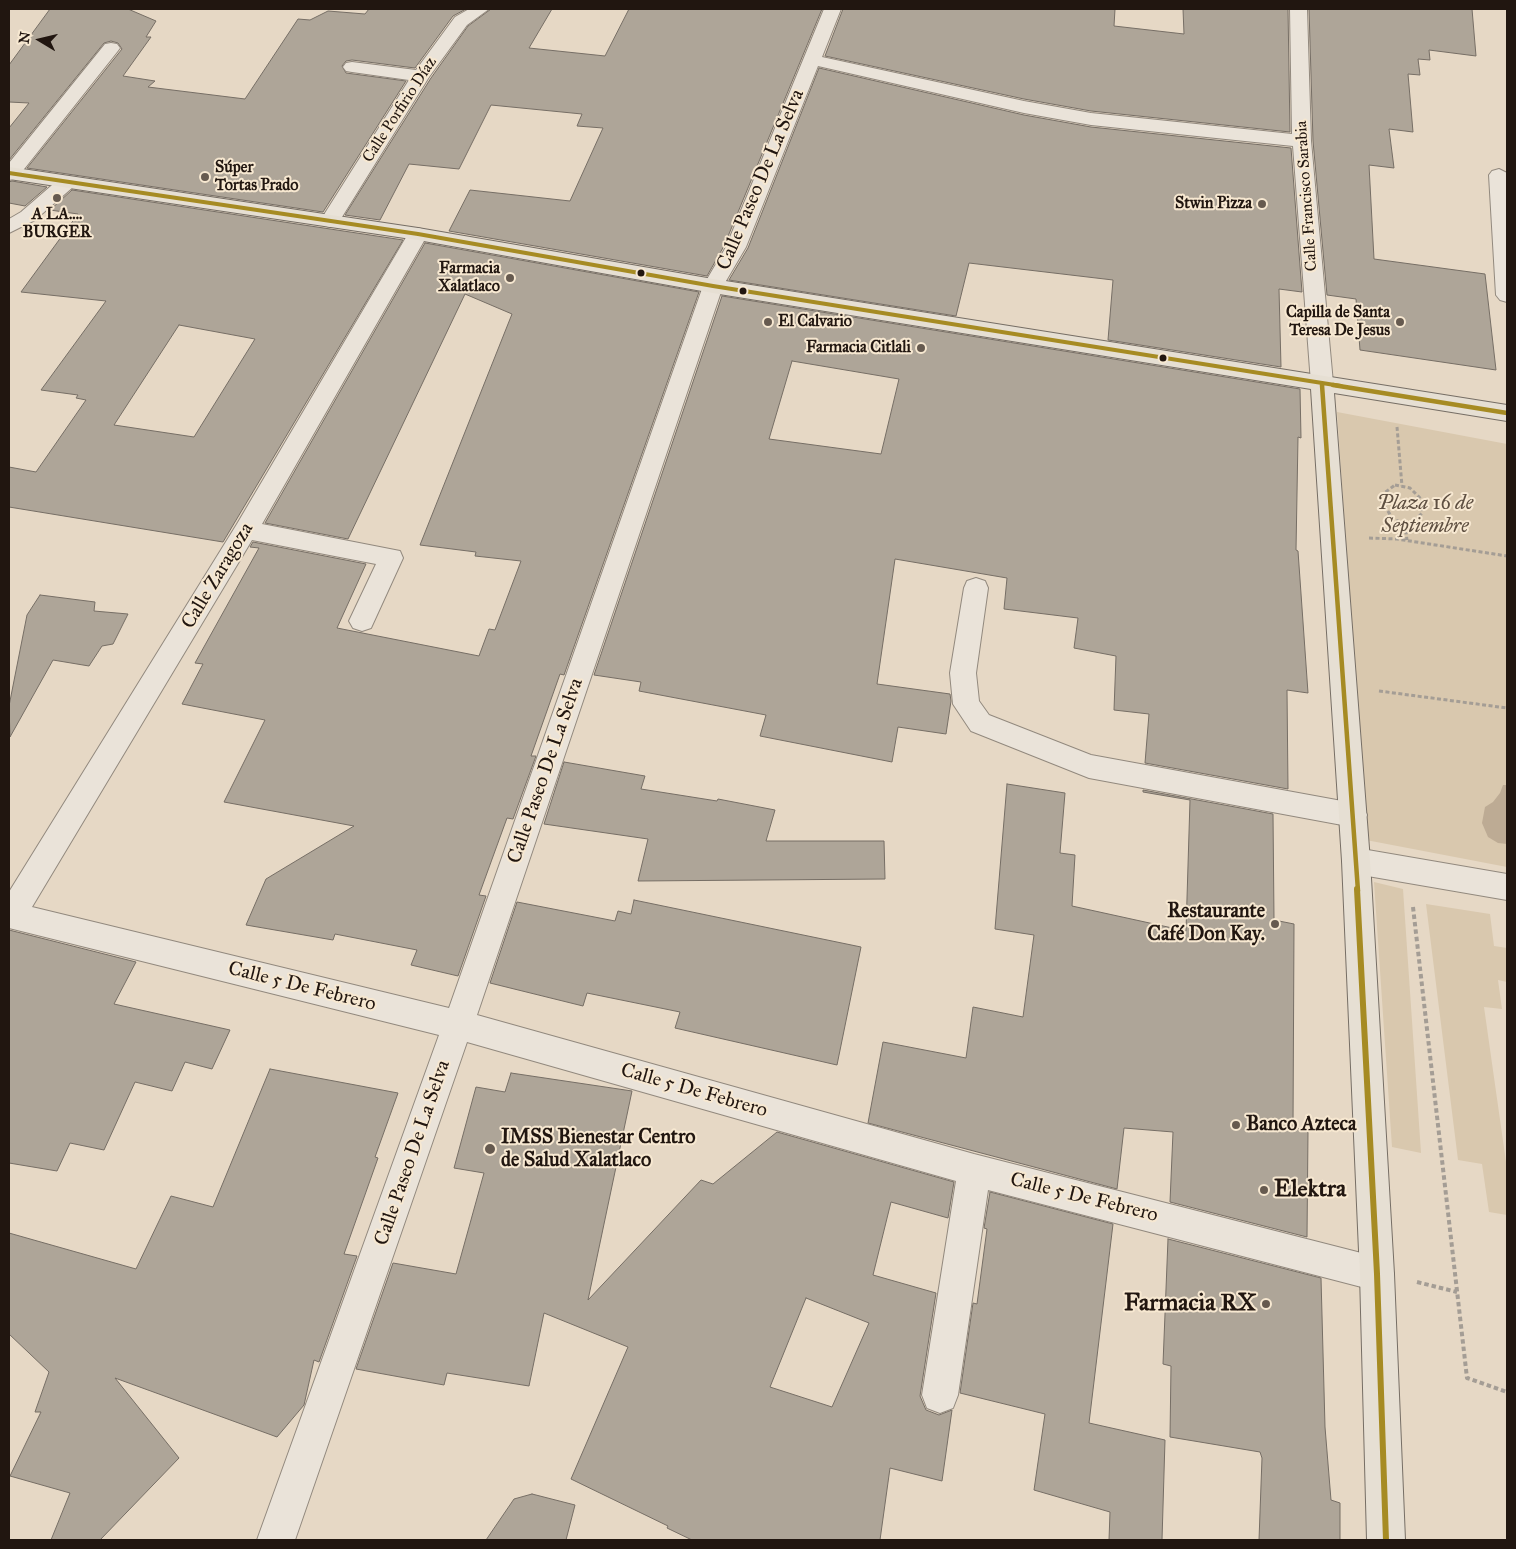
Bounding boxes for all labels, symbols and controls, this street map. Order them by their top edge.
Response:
north arrow [15,15,65,65]
text: N [15,30,34,45]
street label: Calle Porfirio Díaz [359,54,441,166]
street label: Calle Paseo De La Selva [712,86,810,274]
street label: Calle Francisco Sarabia [1292,120,1322,272]
place label: Súper Tortas Prado [215,158,299,196]
marker: Súper Tortas Prado [199,171,211,183]
marker: A LA.... BURGER [51,192,63,204]
place label: Stwin Pizza [1175,194,1252,214]
marker: Stwin Pizza [1256,198,1268,210]
place label: A LA.... BURGER [23,205,91,243]
place label: Farmacia Xalatlaco [438,259,500,297]
unlabelled marker [636,268,646,278]
marker: Farmacia Xalatlaco [504,272,516,284]
unlabelled marker [738,286,748,296]
place label: Capilla de Santa Teresa De Jesus [1286,303,1390,341]
place label: El Calvario [778,312,852,332]
marker: El Calvario [762,316,774,328]
marker: Capilla de Santa Teresa De Jesus [1394,316,1406,328]
place label: Farmacia Citlali [806,338,911,358]
marker: Farmacia Citlali [915,342,927,354]
unlabelled marker [1158,353,1168,363]
park label: Plaza 16 de Septiembre [1377,492,1473,539]
street label: Calle Zaragoza [177,519,259,633]
street label: Calle Paseo De La Selva [503,675,589,867]
place label: Restaurante Café Don Kay. [1147,900,1265,947]
marker: Restaurante Café Don Kay. [1269,918,1281,930]
street label: Calle 5 De Febrero [226,957,378,1017]
street label: Calle Paseo De La Selva [370,1057,456,1249]
street label: Calle 5 De Febrero [618,1059,770,1123]
place label: Banco Azteca [1246,1113,1356,1137]
marker: Banco Azteca [1230,1119,1242,1131]
place label: IMSS Bienestar Centro de Salud Xalatlaco [501,1126,696,1173]
marker: IMSS Bienestar Centro de Salud Xalatlaco [483,1142,497,1156]
street label: Calle 5 De Febrero [1008,1168,1160,1228]
place label: Elektra [1274,1176,1346,1204]
marker: Elektra [1258,1184,1270,1196]
place label: Farmacia RX [1124,1290,1256,1318]
marker: Farmacia RX [1260,1298,1272,1310]

